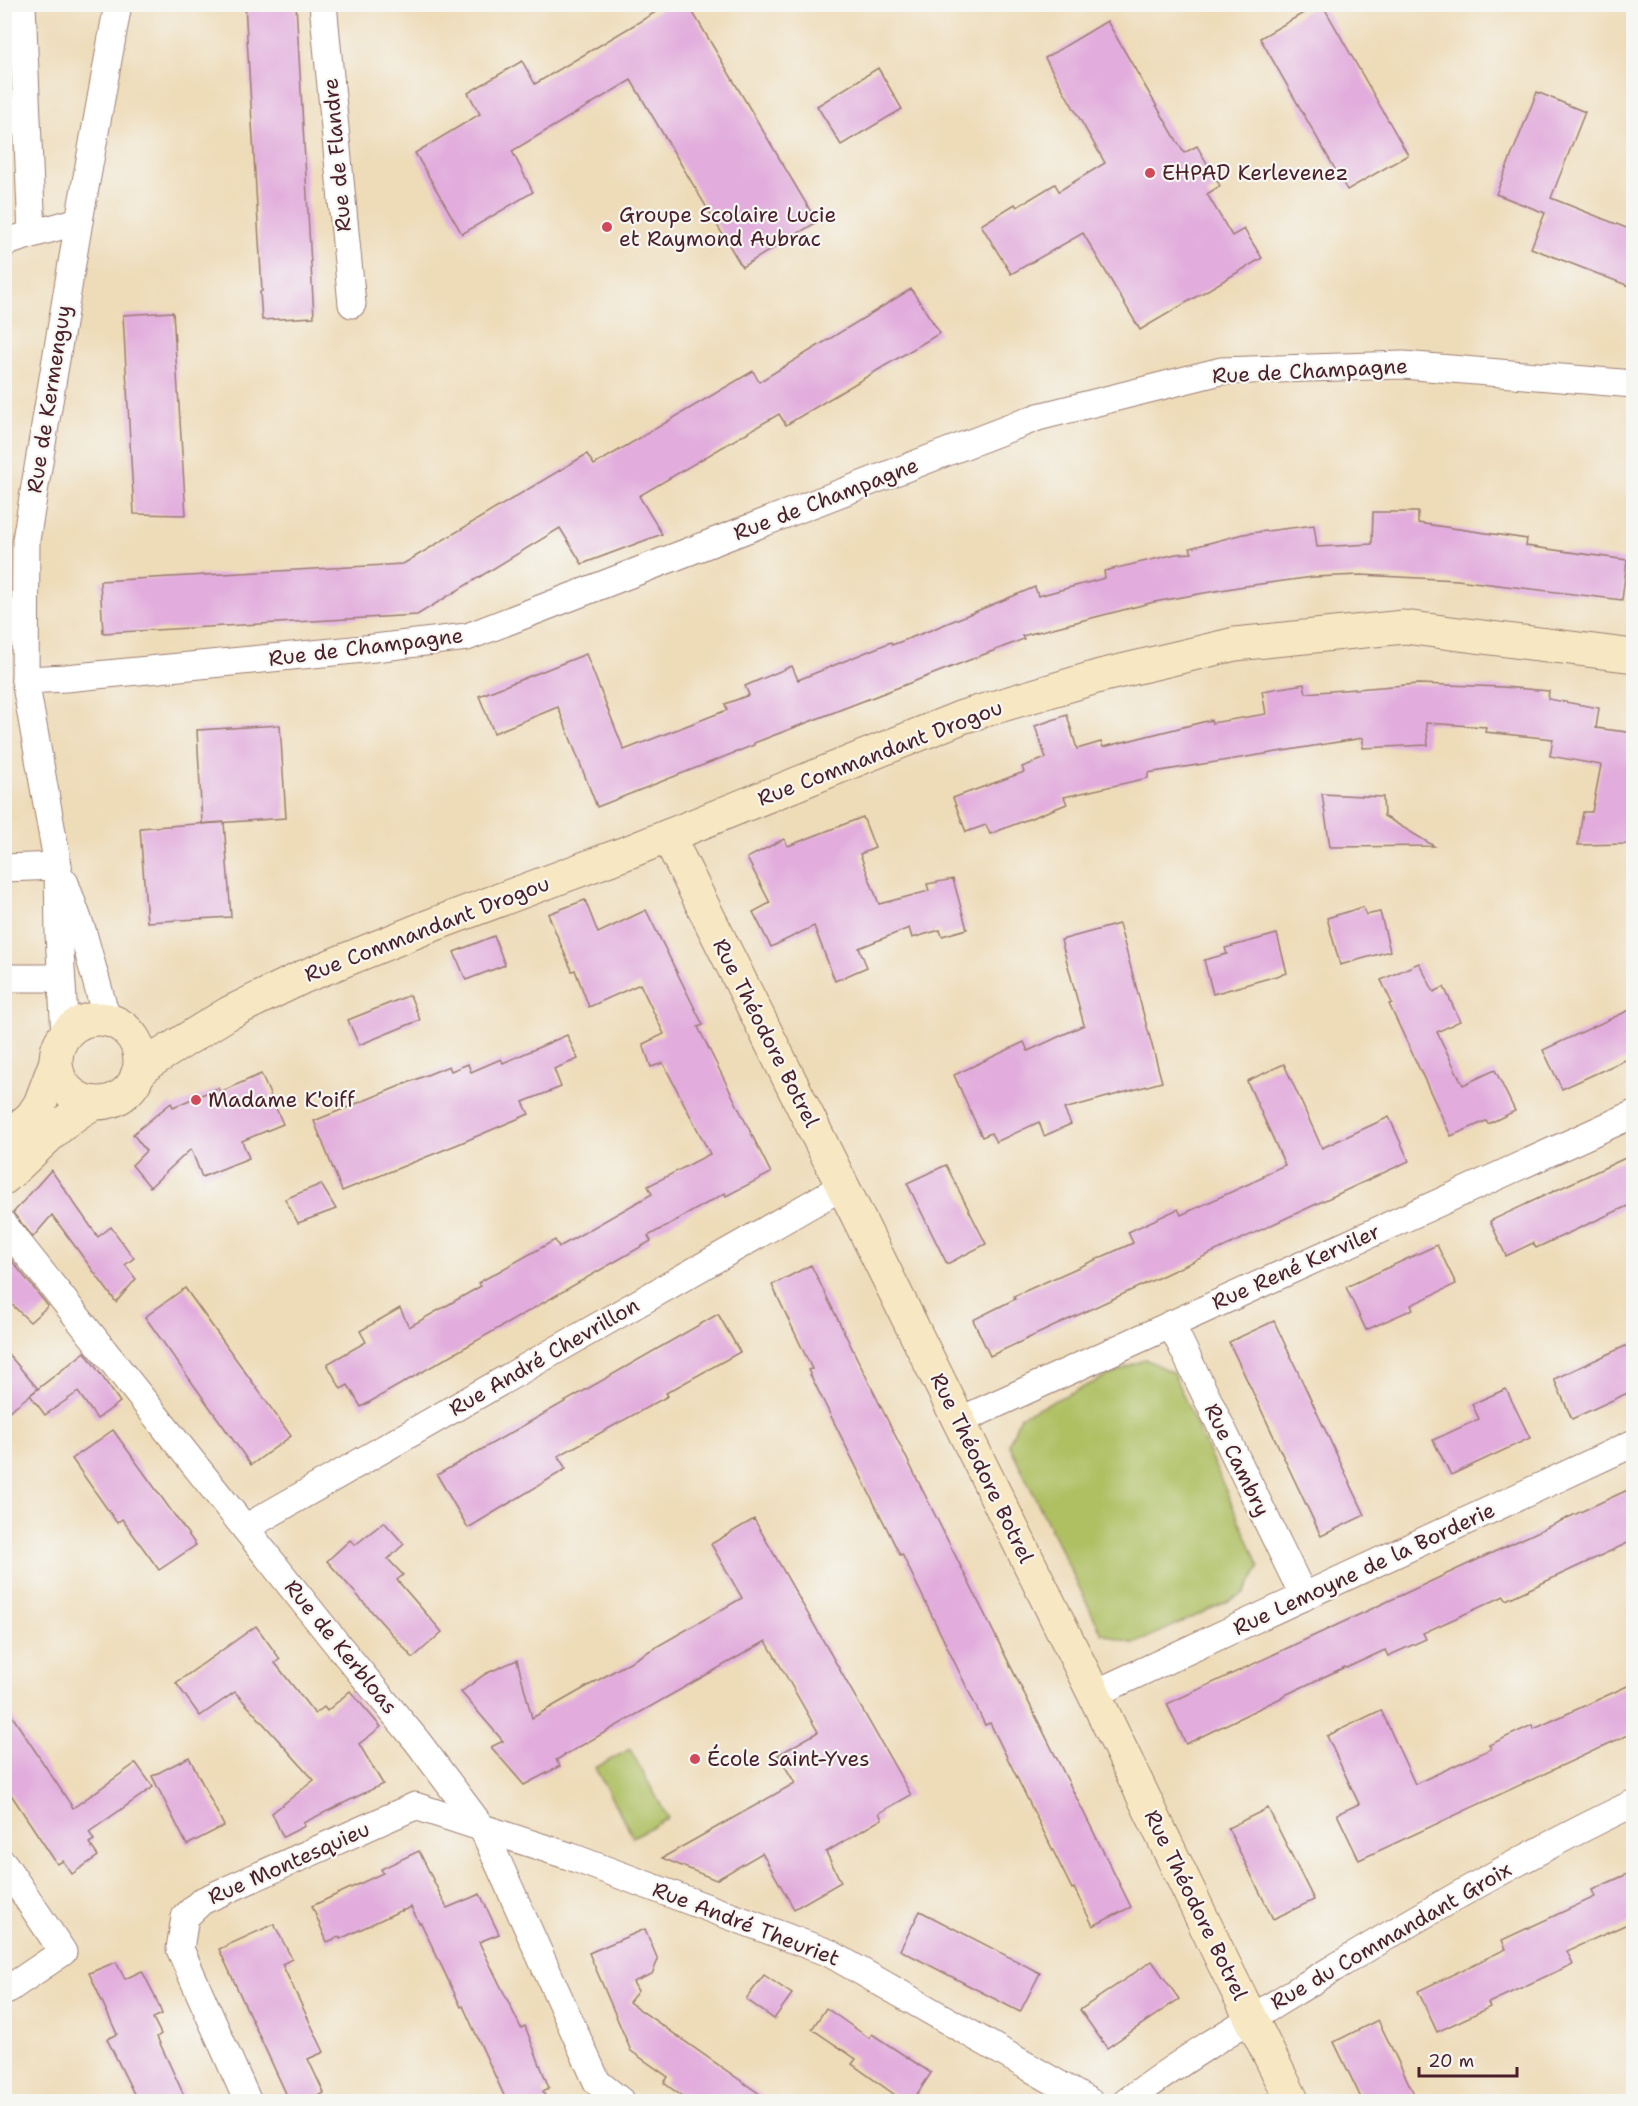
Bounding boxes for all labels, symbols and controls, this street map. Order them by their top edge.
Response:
street label: Rue de Flandre [316,77,358,233]
place label: EHPAD Kerlevenez [1162,159,1348,187]
marker: EHPAD Kerlevenez [1143,166,1157,180]
place label: Groupe Scolaire Lucie et Raymond Aubrac [619,201,836,253]
marker: Groupe Scolaire Lucie et Raymond Aubrac [600,220,614,234]
street label: Rue de Kermenguy [20,303,78,495]
street label: Rue de Champagne [1211,352,1409,390]
street label: Rue de Champagne [730,451,922,547]
street label: Rue de Champagne [267,621,465,673]
street label: Rue Commandant Drogou [753,693,1007,813]
street label: Rue Commandant Drogou [300,869,554,989]
street label: Rue Théodore Botrel [706,934,826,1133]
place label: Madame K'oiff [208,1086,355,1114]
marker: Madame K'oiff [189,1093,203,1107]
street label: Rue René Kerviler [1208,1217,1384,1317]
street label: Rue André Chevrillon [444,1291,644,1423]
street label: Rue Théodore Botrel [924,1368,1041,1568]
street label: Rue Cambry [1198,1399,1276,1521]
street label: Rue Lemoyne de la Borderie [1229,1496,1499,1642]
street label: Rue de Kerbloas [278,1574,404,1720]
place label: École Saint-Yves [707,1744,870,1773]
marker: École Saint-Yves [688,1752,702,1766]
street label: Rue Théodore Botrel [1138,1805,1255,2005]
street label: Rue Montesquieu [204,1815,374,1911]
street label: Rue du Commandant Groix [1265,1855,1517,2017]
street label: Rue André Theuriet [649,1875,843,1973]
scale bar [1419,2040,1516,2078]
text: 20 m [1428,2049,1474,2073]

